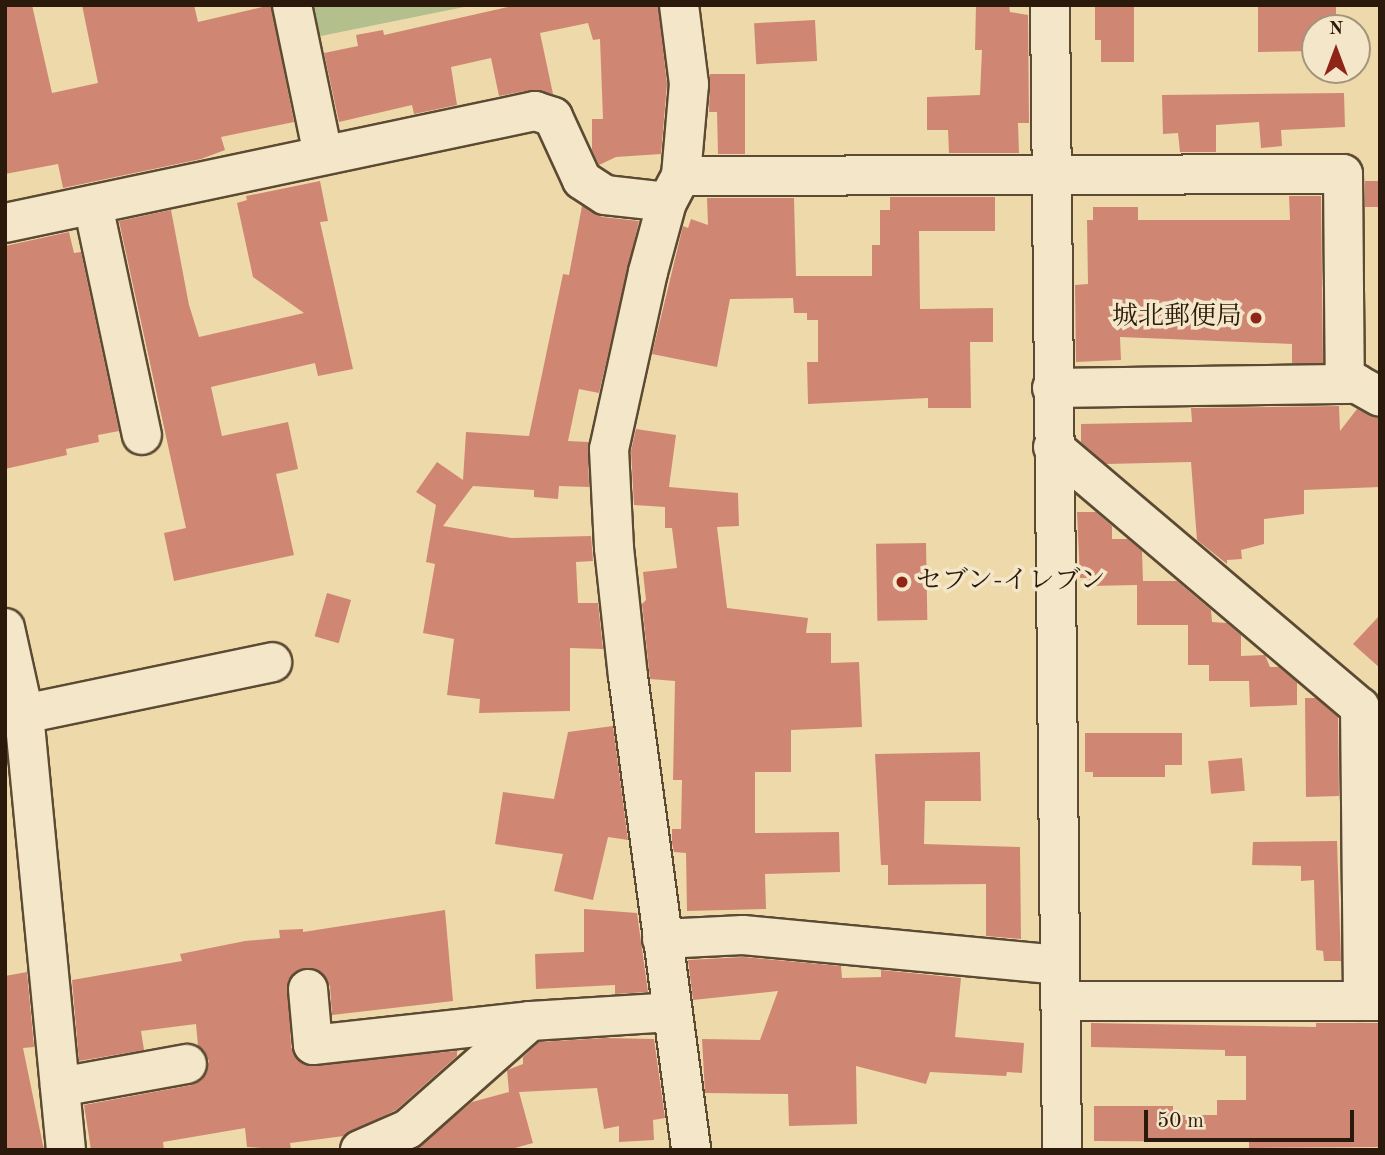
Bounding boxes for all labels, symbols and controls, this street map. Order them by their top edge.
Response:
north arrow [1301,14,1371,84]
text: N [1329,20,1343,39]
place label: 城北郵便局 [1112,302,1242,334]
marker: 城北郵便局 [1248,310,1264,326]
place label: セブン-イレブン [916,566,1108,598]
marker: セブン-イレブン [894,574,910,590]
scale bar [1147,1096,1357,1140]
text: 50 m [1157,1111,1204,1132]

